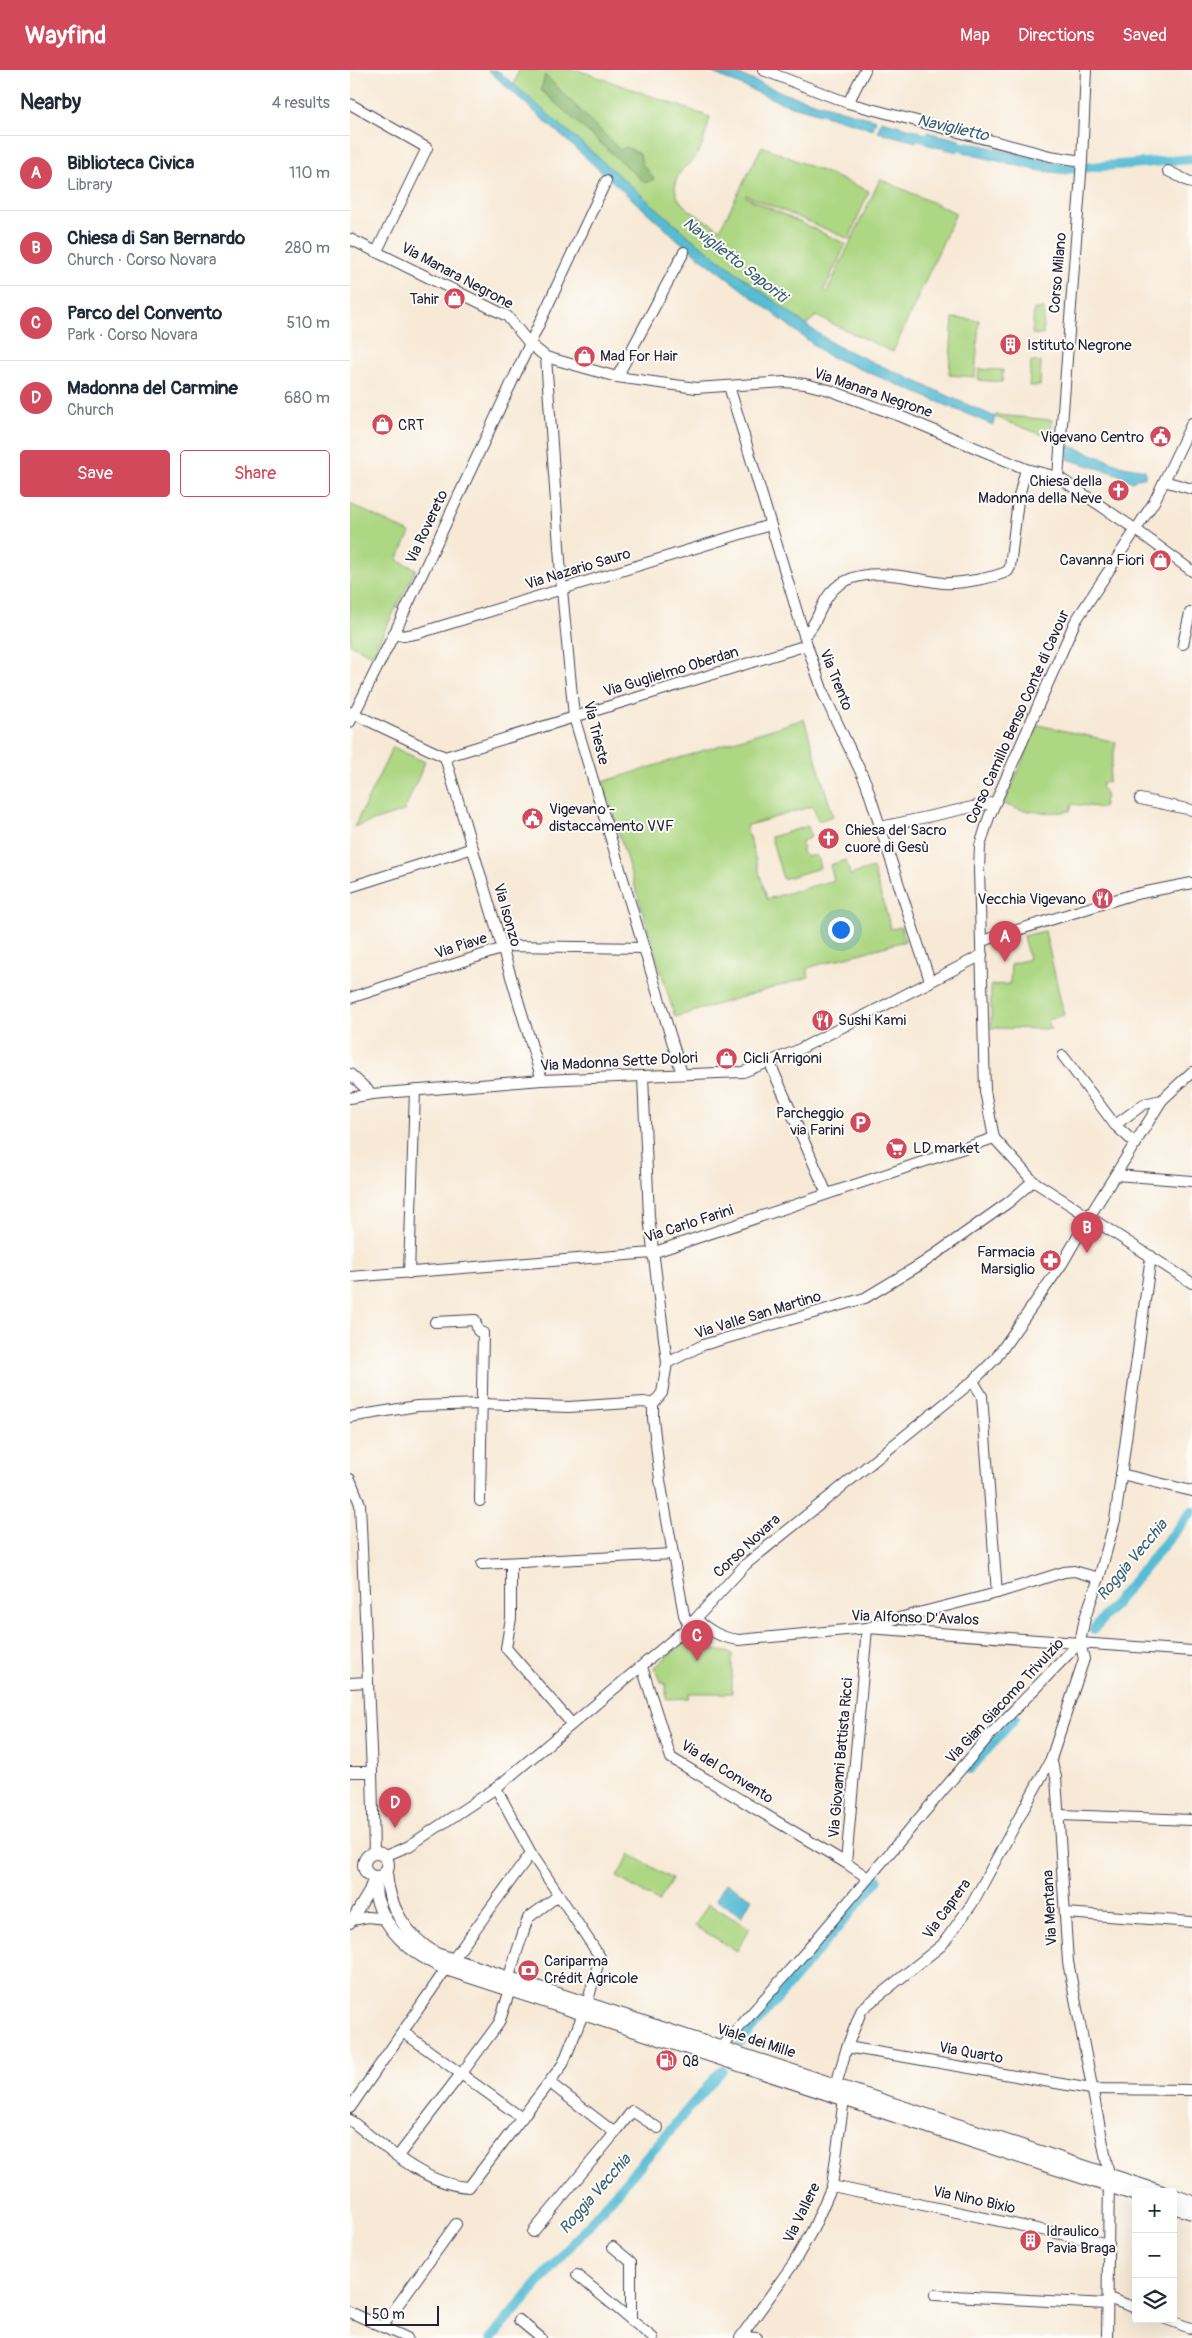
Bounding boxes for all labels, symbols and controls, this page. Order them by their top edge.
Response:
text: Wayfind [25,21,106,50]
text: Map [960,24,990,47]
text: Directions [1018,24,1094,47]
text: Saved [1122,24,1167,47]
text: Nearby [20,89,81,116]
text: 4 results [272,93,330,113]
water label: Naviglietto [915,110,992,146]
text: Biblioteca Civica [67,151,194,175]
text: A [31,163,41,183]
text: 110 m [289,163,330,183]
text: Library [67,175,112,195]
water label: Naviglietto Saporiti [679,213,793,308]
text: Chiesa di San Bernardo [67,226,245,250]
street label: Corso Milano [1045,232,1071,314]
text: B [31,238,41,258]
text: 280 m [284,238,330,258]
street label: Via Manara Negrone [398,238,517,314]
text: Church · Corso Novara [67,250,216,270]
shop icon: Tahir [443,287,467,311]
place label: Tahir [409,290,440,309]
text: Parco del Convento [67,301,222,325]
text: C [31,313,41,333]
text: 510 m [286,313,330,333]
text: Park · Corso Novara [67,325,198,345]
building icon: Istituto Negrone [999,333,1023,357]
place label: Istituto Negrone [1027,336,1132,355]
shop icon: Mad For Hair [572,344,596,368]
place label: Mad For Hair [600,347,678,366]
street label: Via Manara Negrone [811,364,935,422]
text: Madonna del Carmine [67,376,238,400]
text: D [31,388,41,408]
text: 680 m [284,388,330,408]
text: Church [67,400,114,420]
shop icon: CRT [370,413,394,437]
place label: CRT [398,416,424,435]
public building icon: Vigevano Centro [1148,425,1172,449]
place label: Vigevano Centro [1040,428,1144,447]
button: Save [20,450,170,497]
button: Share [180,450,330,497]
place label: Chiesa della Madonna della Neve [978,472,1103,508]
church icon: Chiesa della Madonna della Neve [1106,478,1130,502]
street label: Via Rovereto [402,487,452,567]
street label: Via Nazario Sauro [523,544,633,594]
shop icon: Cavanna Fiori [1148,548,1172,572]
place label: Cavanna Fiori [1060,551,1144,570]
street label: Corso Camillo Benso Conte di Cavour [962,606,1074,827]
street label: Via Guglielmo Oberdan [601,642,741,702]
street label: Via Trento [815,647,857,713]
street label: Via Trieste [579,699,613,768]
place label: Vigevano - distaccamento VVF [549,800,674,836]
public building icon: Vigevano - distaccamento VVF [521,806,545,830]
place label: Chiesa del Sacro cuore di Gesù [845,821,947,857]
church icon: Chiesa del Sacro cuore di Gesù [817,827,841,851]
street label: Via Isonzo [489,881,525,949]
restaurant icon: Vecchia Vigevano [1090,887,1114,911]
place label: Vecchia Vigevano [978,890,1086,909]
your location [828,917,854,943]
pin: A [989,921,1021,962]
street label: Via Piave [432,928,490,963]
restaurant icon: Sushi Kami [810,1008,834,1032]
place label: Sushi Kami [838,1011,906,1030]
shop icon: Cicli Arrigoni [715,1046,739,1070]
street label: Via Madonna Sette Dolori [540,1048,699,1076]
place label: Cicli Arrigoni [743,1049,822,1068]
place label: Parcheggio via Farini [776,1104,844,1140]
parking icon: Parcheggio via Farini [848,1110,872,1134]
supermarket icon: LD market [885,1136,909,1160]
place label: LD market [913,1139,980,1158]
street label: Via Carlo Farini [642,1201,736,1247]
pin: B [1071,1212,1103,1253]
place label: Farmacia Marsiglio [977,1243,1035,1279]
pharmacy icon: Farmacia Marsiglio [1039,1249,1063,1273]
street label: Via Valle San Martino [692,1287,824,1343]
street label: Corso Novara [709,1510,785,1582]
water label: Roggia Vecchia [1092,1514,1173,1605]
street label: Via Alfonso D'Avalos [851,1606,979,1630]
pin: C [681,1620,713,1661]
street label: Via Gian Giacomo Trivulzio [942,1634,1068,1768]
street label: Via Giovanni Battista Ricci [825,1677,857,1839]
street label: Via del Convento [677,1736,777,1808]
pin: D [379,1787,411,1828]
street label: Via Mentana [1039,1869,1061,1947]
street label: Via Caprera [919,1875,975,1943]
place label: Cariparma Crédit Agricole [544,1952,638,1988]
bank icon: Cariparma Crédit Agricole [516,1958,540,1982]
street label: Viale dei Mille [714,2019,798,2063]
street label: Via Quarto [937,2038,1005,2068]
fuel station icon: Q8 [654,2049,678,2073]
place label: Q8 [682,2052,699,2071]
water label: Roggia Vecchia [555,2149,636,2238]
street label: Via Vallere [779,2179,825,2246]
street label: Via Nino Bixio [931,2182,1017,2218]
map controls [1132,2188,1177,2323]
button: + [1132,2188,1177,2233]
place label: Idraulico Pavia Braga [1046,2222,1116,2258]
building icon: Idraulico Pavia Braga [1018,2228,1042,2252]
button: − [1132,2233,1177,2278]
button: layers [1132,2278,1177,2323]
scale bar [365,2303,439,2326]
text: 50 m [372,2306,405,2323]

